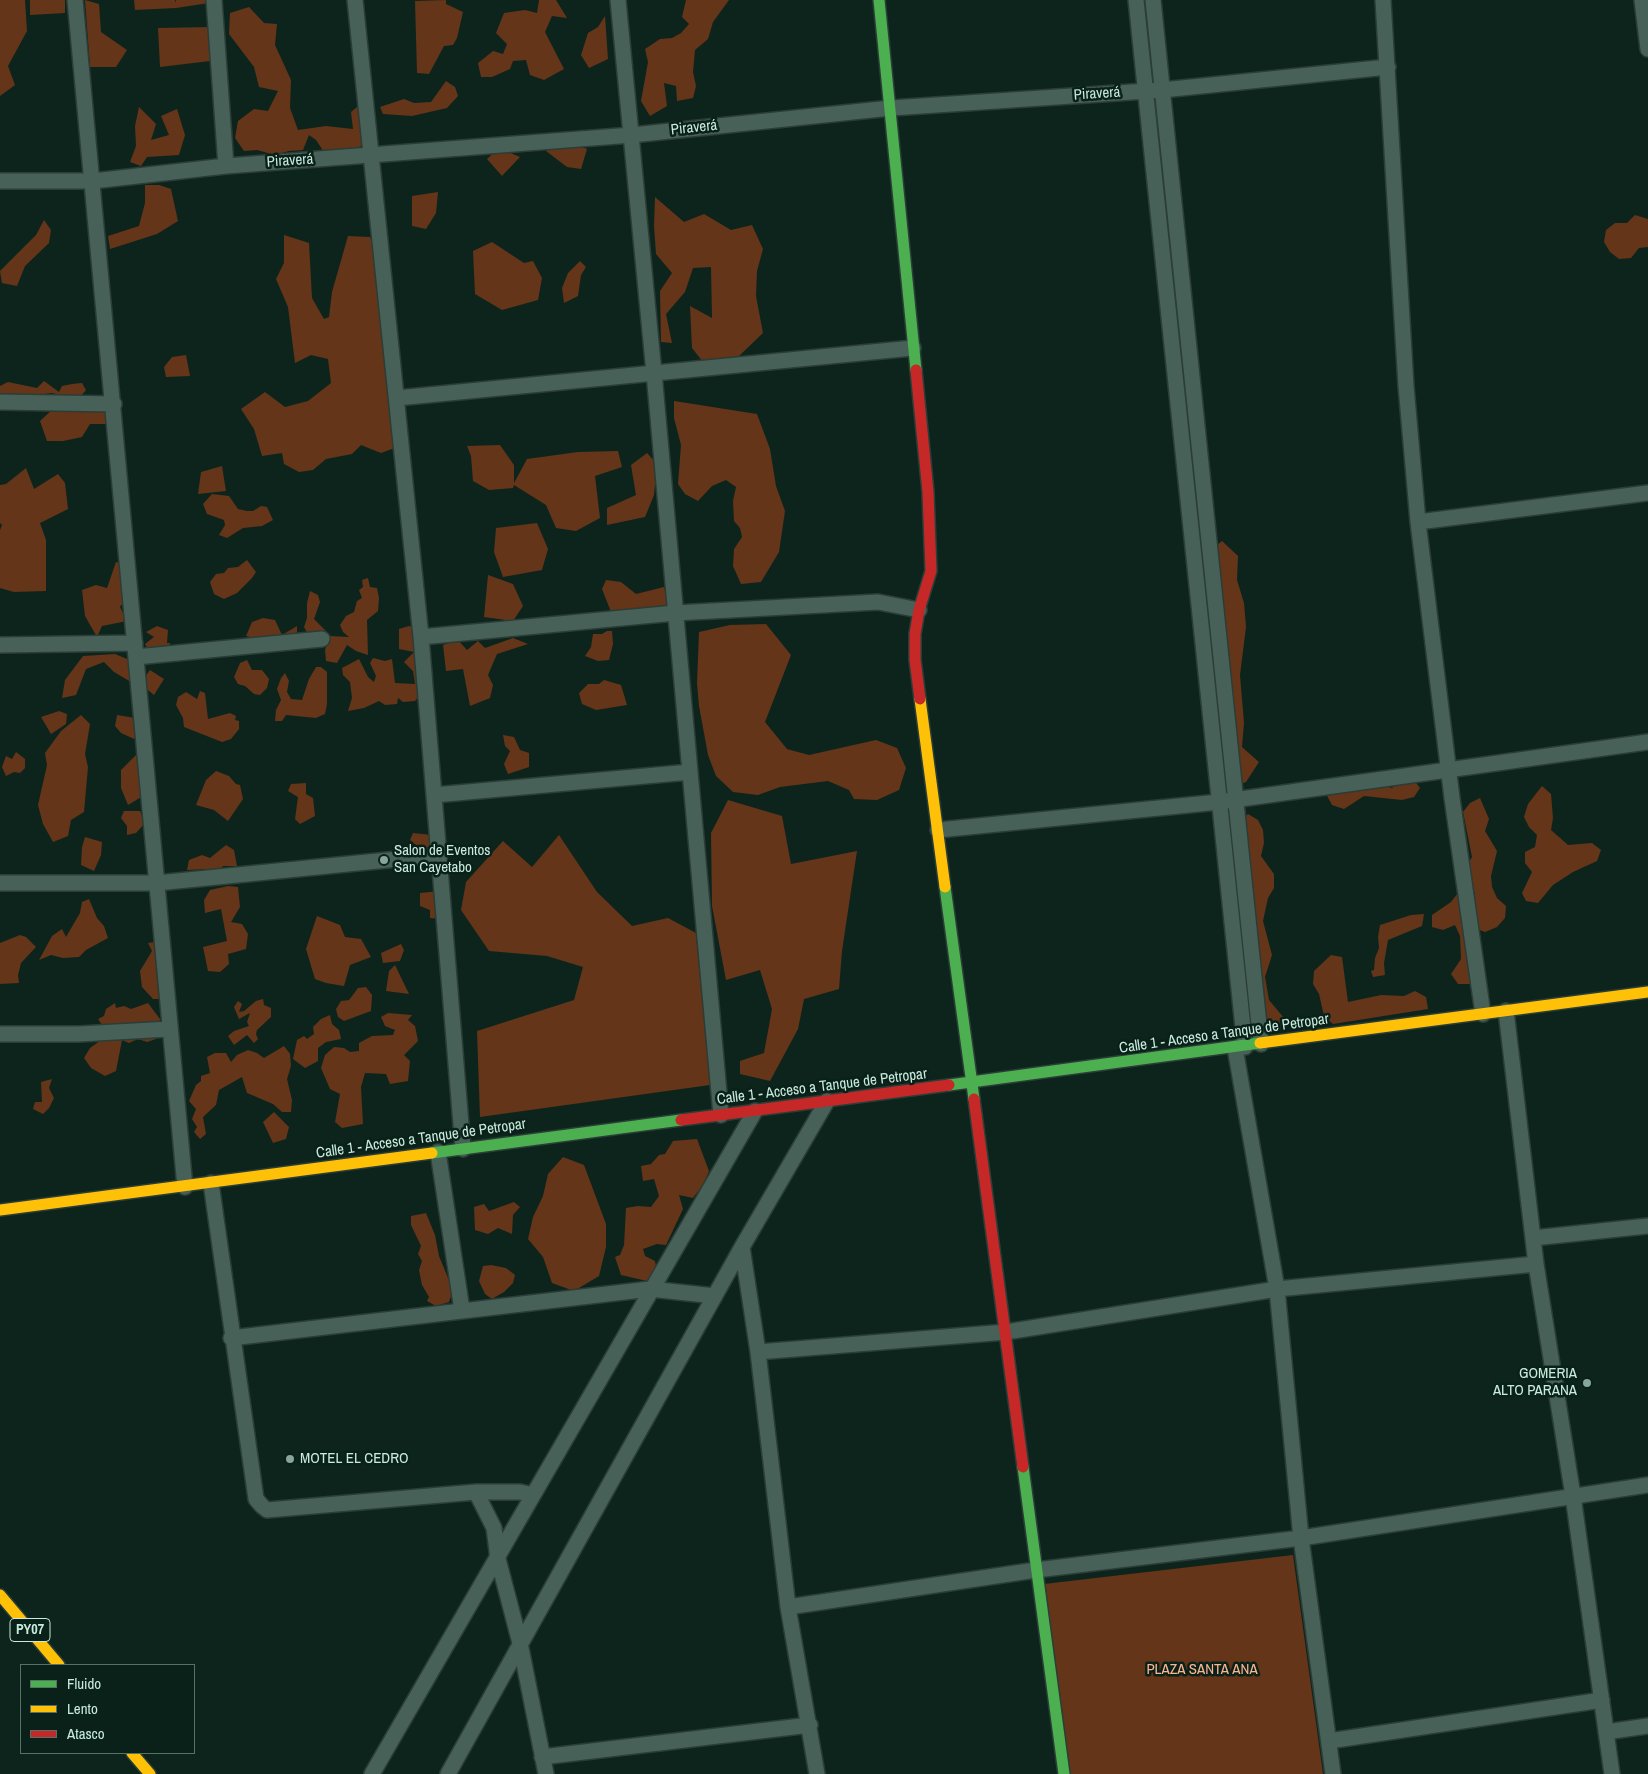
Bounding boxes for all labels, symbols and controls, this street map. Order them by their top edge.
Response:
street label: Piraverá [1073,83,1121,105]
street label: Piraverá [670,117,718,139]
street label: Piraverá [266,150,314,172]
place label: Salon de Eventos San Cayetabo [394,842,490,877]
marker: Salon de Eventos San Cayetabo [378,854,390,866]
street label: Calle 1 - Acceso a Tanque de Petropar [1118,1010,1330,1058]
street label: Calle 1 - Acceso a Tanque de Petropar [716,1065,928,1109]
street label: Calle 1 - Acceso a Tanque de Petropar [315,1115,527,1163]
place label: GOMERIA ALTO PARANA [1493,1365,1577,1400]
marker: GOMERIA ALTO PARANA [1581,1377,1593,1389]
place label: MOTEL EL CEDRO [300,1450,409,1468]
marker: MOTEL EL CEDRO [284,1453,296,1465]
road number: PY07 [10,1618,50,1642]
park label: PLAZA SANTA ANA [1146,1661,1258,1679]
legend [20,1664,195,1754]
text: Fluido [67,1673,101,1694]
text: Lento [67,1698,98,1719]
text: Atasco [67,1723,105,1744]

